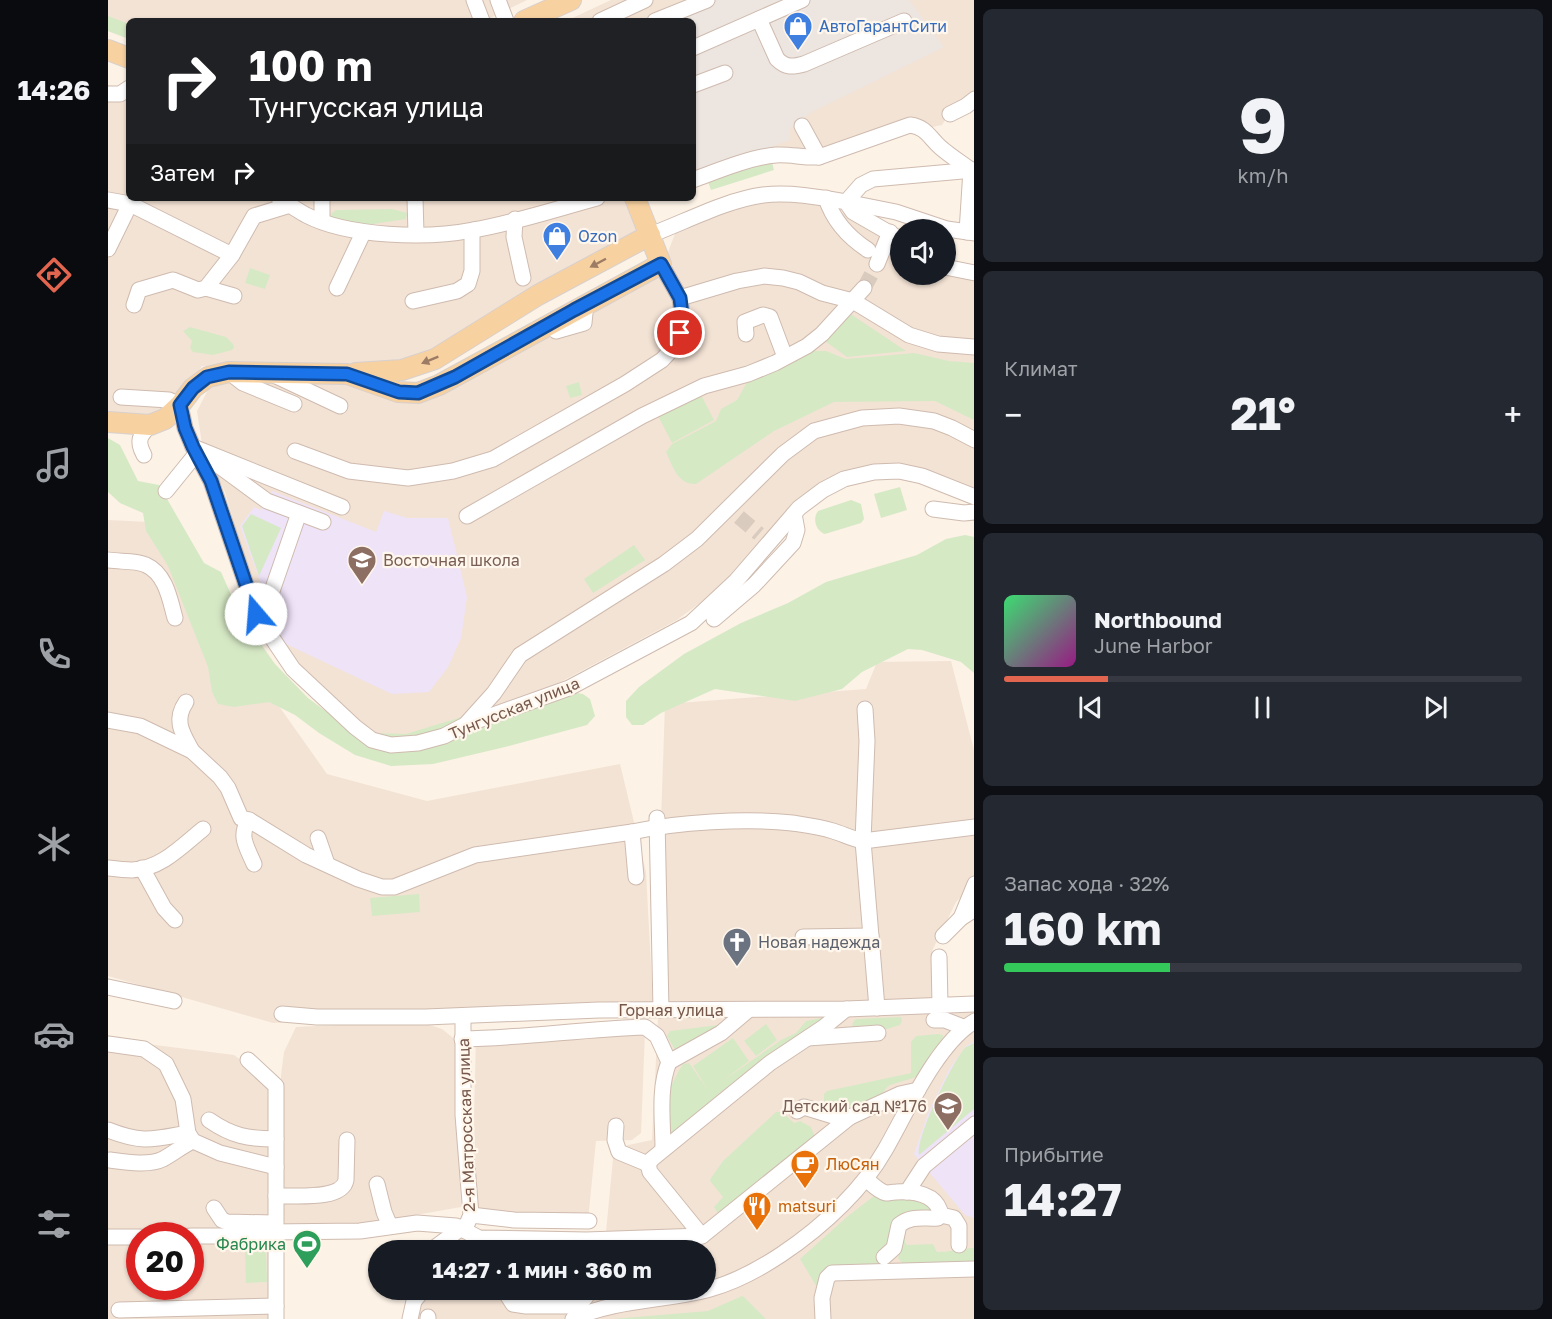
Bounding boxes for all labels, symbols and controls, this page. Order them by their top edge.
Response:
shop icon: АвтоГарантСити [782,10,814,52]
place label: АвтоГарантСити [819,16,947,36]
text: 100 m [249,40,372,90]
icon: right [150,42,228,120]
text: 14:26 [17,74,91,106]
text: 9 [1238,77,1288,170]
text: Тунгусская улица [249,91,484,123]
icon: right [227,156,260,189]
text: Затем [150,159,215,186]
text: km/h [1238,163,1288,187]
map controls [890,219,956,285]
button: sound [890,219,956,285]
shop icon: Ozon [541,220,573,262]
place label: Ozon [578,226,617,246]
icon: directions [33,254,75,296]
one-way arrow [590,258,607,268]
pin [654,307,705,358]
icon: arrive [663,316,696,349]
one-way arrow [420,355,438,365]
text: Климат [1004,356,1078,380]
text: 21° [1230,386,1296,440]
text: − [1004,395,1022,434]
text: + [1504,395,1522,434]
icon: music [33,444,75,486]
school or university icon: Восточная школа [346,544,378,586]
place label: Восточная школа [383,550,520,570]
position arrow [224,582,288,646]
text: Northbound [1094,606,1222,633]
icon: phone [33,633,75,675]
text: June Harbor [1094,633,1213,657]
street label: Тунгусская улица [446,673,582,743]
icon: previous [1074,691,1107,724]
icon: pause [1246,691,1279,724]
icon: next [1419,691,1452,724]
icon: climate [33,823,75,865]
text: Запас хода · 32% [1004,871,1169,895]
text: 160 km [1004,901,1162,955]
church icon: Новая надежда [721,926,753,968]
place label: Новая надежда [758,932,880,952]
street label: Горная улица [618,1000,724,1020]
icon: car [33,1013,75,1055]
street label: 2-я Матросская улица [453,1038,479,1212]
school or university icon: Детский сад №176 [932,1090,964,1132]
place label: Детский сад №176 [782,1096,927,1116]
text: Прибытие [1004,1142,1104,1166]
cafe icon: ЛюСян [789,1148,821,1190]
place label: ЛюСян [826,1154,880,1174]
text: 14:27 [1004,1172,1122,1226]
restaurant icon: matsuri [741,1190,773,1232]
place label: matsuri [778,1196,836,1216]
icon: filters [33,1203,75,1245]
speed limit sign: 20 [126,1222,204,1300]
sports icon: Фабрика [291,1228,323,1270]
place label: Фабрика [216,1234,286,1254]
text: 14:27 · 1 мин · 360 m [432,1256,652,1283]

